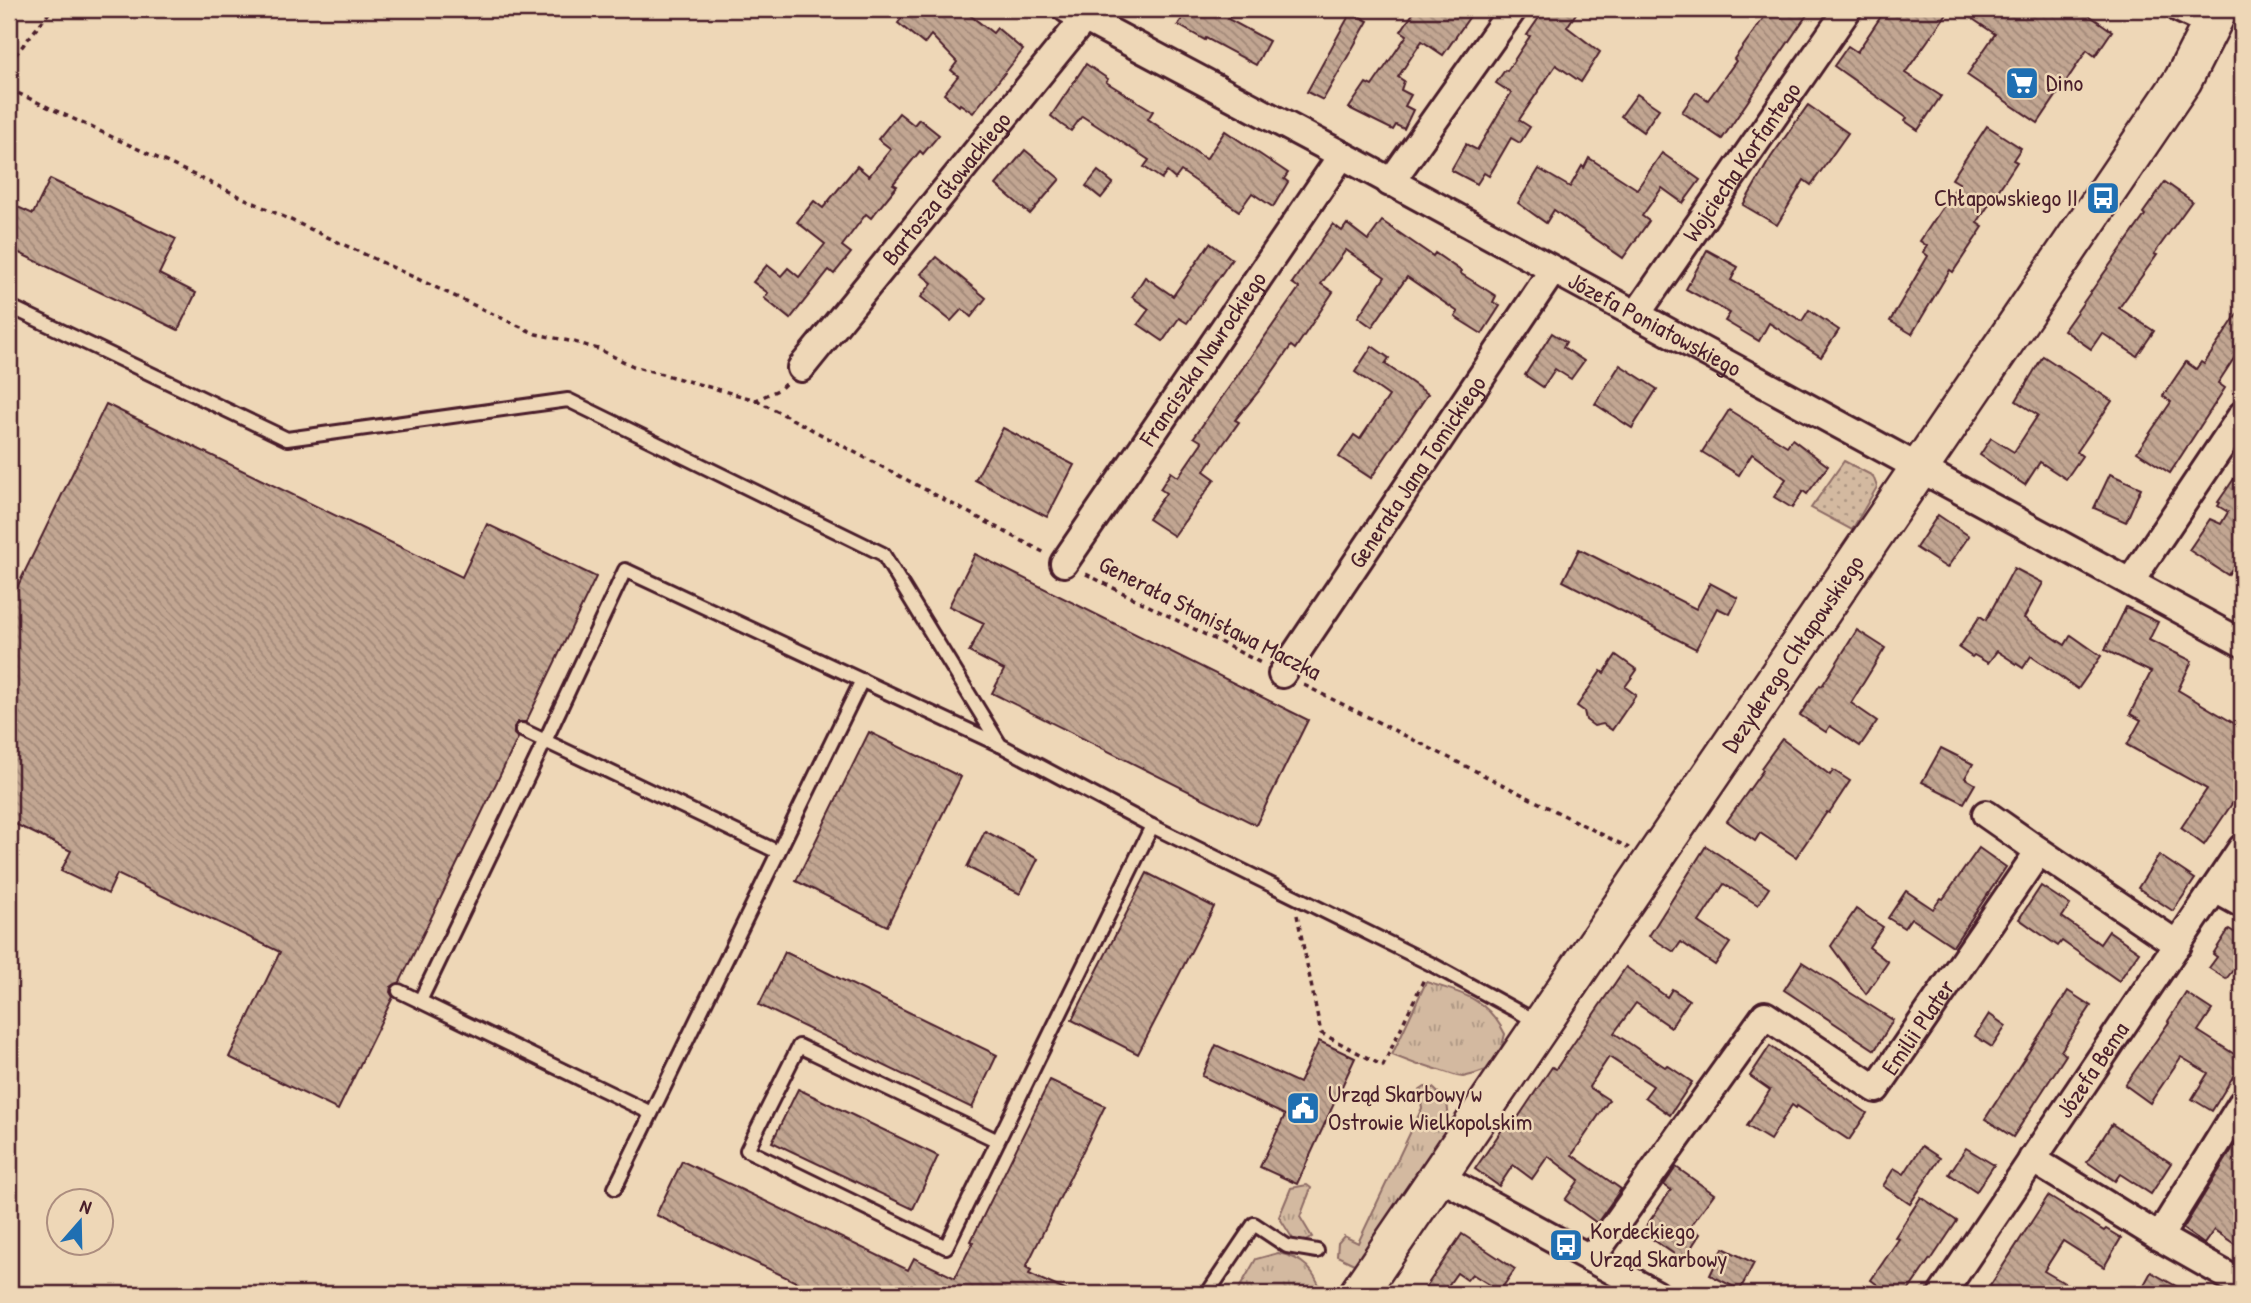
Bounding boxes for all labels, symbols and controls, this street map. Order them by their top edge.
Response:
supermarket icon: Dino [2003,64,2041,102]
place label: Dino [2046,66,2084,98]
street label: Wojciecha Korfantego [1675,75,1808,248]
street label: Bartosza Głowackiego [874,104,1018,271]
bus stop icon: Chłapowskiego II [2084,179,2122,217]
place label: Chłapowskiego II [1934,181,2078,213]
street label: Józefa Poniatowskiego [1563,264,1748,384]
street label: Franciszka Nawrockiego [1131,265,1273,453]
street label: Generała Jana Tomickiego [1340,369,1493,574]
street label: Generała Stanisława Maczka [1094,547,1327,687]
street label: Dezyderego Chłapowskiego [1714,548,1871,758]
street label: Emilii Plater [1873,972,1962,1081]
street label: Józefa Bema [2048,1015,2136,1124]
place label: Urząd Skarbowy w Ostrowie Wielkopolskim [1328,1077,1532,1137]
public building icon: Urząd Skarbowy w Ostrowie Wielkopolskim [1284,1089,1322,1127]
north arrow [46,1188,116,1258]
text: N [77,1192,95,1220]
place label: Kordeckiego Urząd Skarbowy [1590,1214,1727,1274]
bus stop icon: Kordeckiego Urząd Skarbowy [1547,1226,1585,1264]

